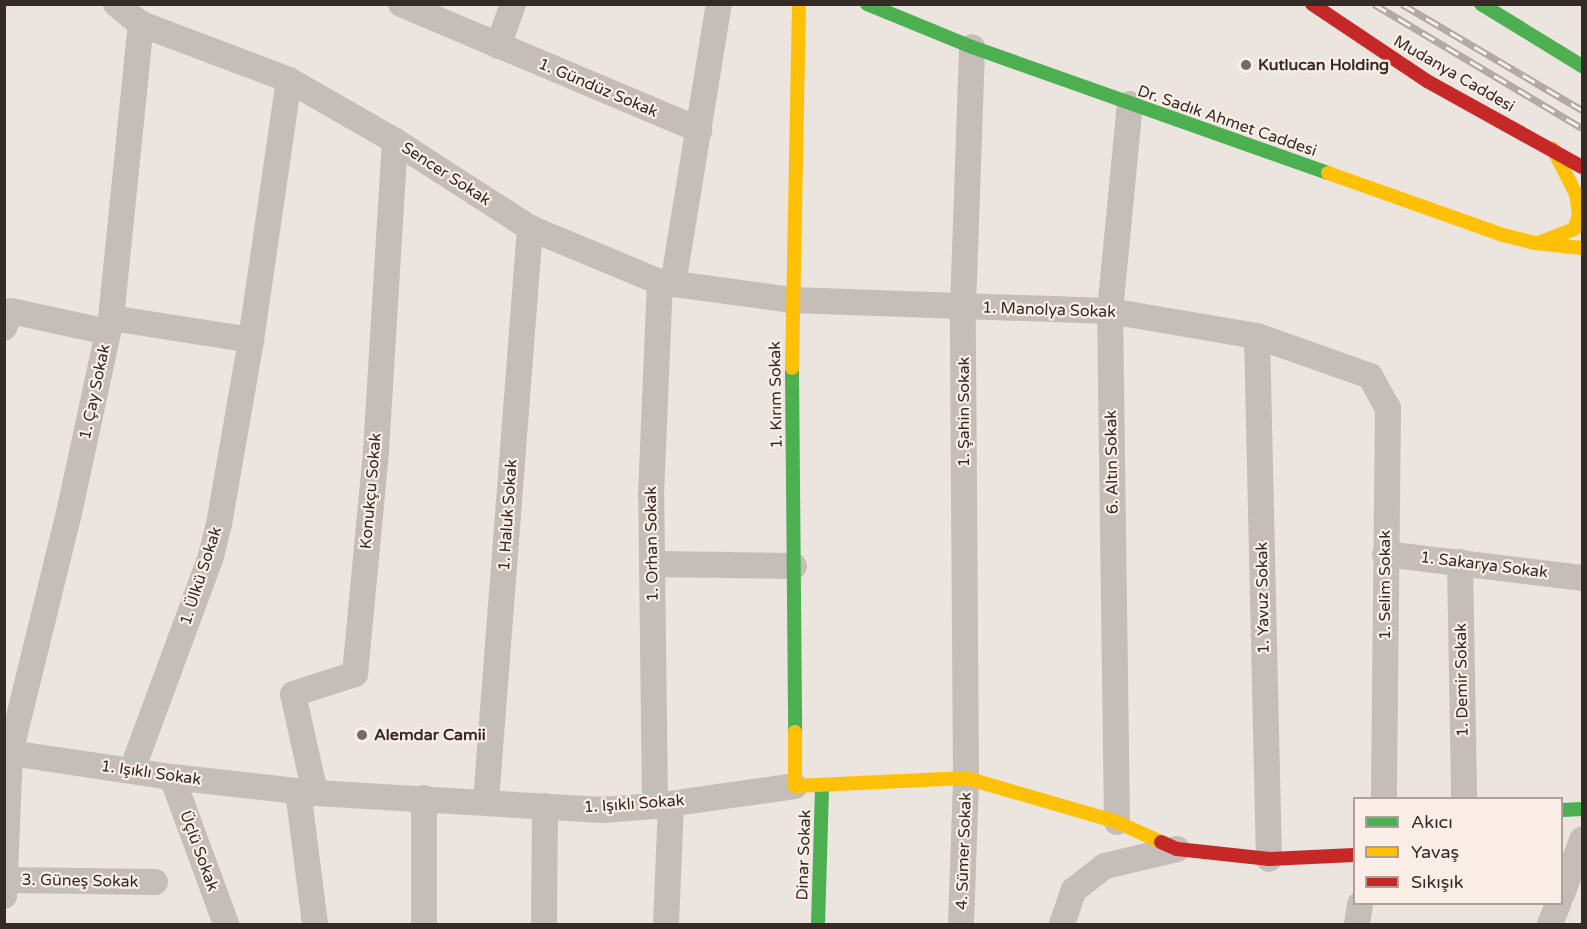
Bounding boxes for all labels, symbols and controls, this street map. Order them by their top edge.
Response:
street label: Mudanya Caddesi [1390,32,1518,116]
street label: 1. Gündüz Sokak [535,54,661,122]
place label: Kutlucan Holding [1258,55,1389,75]
marker: Kutlucan Holding [1239,58,1253,72]
street label: Dr. Sadık Ahmet Caddesi [1135,81,1319,161]
street label: Sencer Sokak [398,138,494,210]
street label: 1. Manolya Sokak [982,298,1116,322]
street label: 1. Kırım Sokak [765,341,787,449]
street label: 1. Çay Sokak [76,343,114,441]
street label: 1. Şahin Sokak [954,357,974,467]
street label: 6. Altın Sokak [1101,410,1123,514]
street label: Konukçu Sokak [356,432,386,550]
street label: 1. Haluk Sokak [495,459,521,571]
street label: 1. Orhan Sokak [641,486,663,602]
street label: 1. Ülkü Sokak [176,524,226,628]
street label: 1. Selim Sokak [1375,530,1395,640]
street label: 1. Yavuz Sokak [1252,542,1274,654]
street label: 1. Sakarya Sokak [1419,548,1549,582]
street label: 1. Demir Sokak [1451,623,1473,737]
place label: Alemdar Camii [374,725,486,745]
marker: Alemdar Camii [355,728,369,742]
street label: 1. Işıklı Sokak [100,756,202,790]
street label: 1. Işıklı Sokak [583,791,685,817]
street label: 4. Sümer Sokak [952,792,976,910]
legend [1353,797,1563,905]
street label: Üçlü Sokak [176,808,222,894]
street label: Dinar Sokak [793,809,815,901]
text: Akıcı [1411,811,1453,833]
text: Yavaş [1411,841,1459,863]
street label: 3. Güneş Sokak [21,870,139,892]
text: Sıkışık [1411,871,1464,893]

